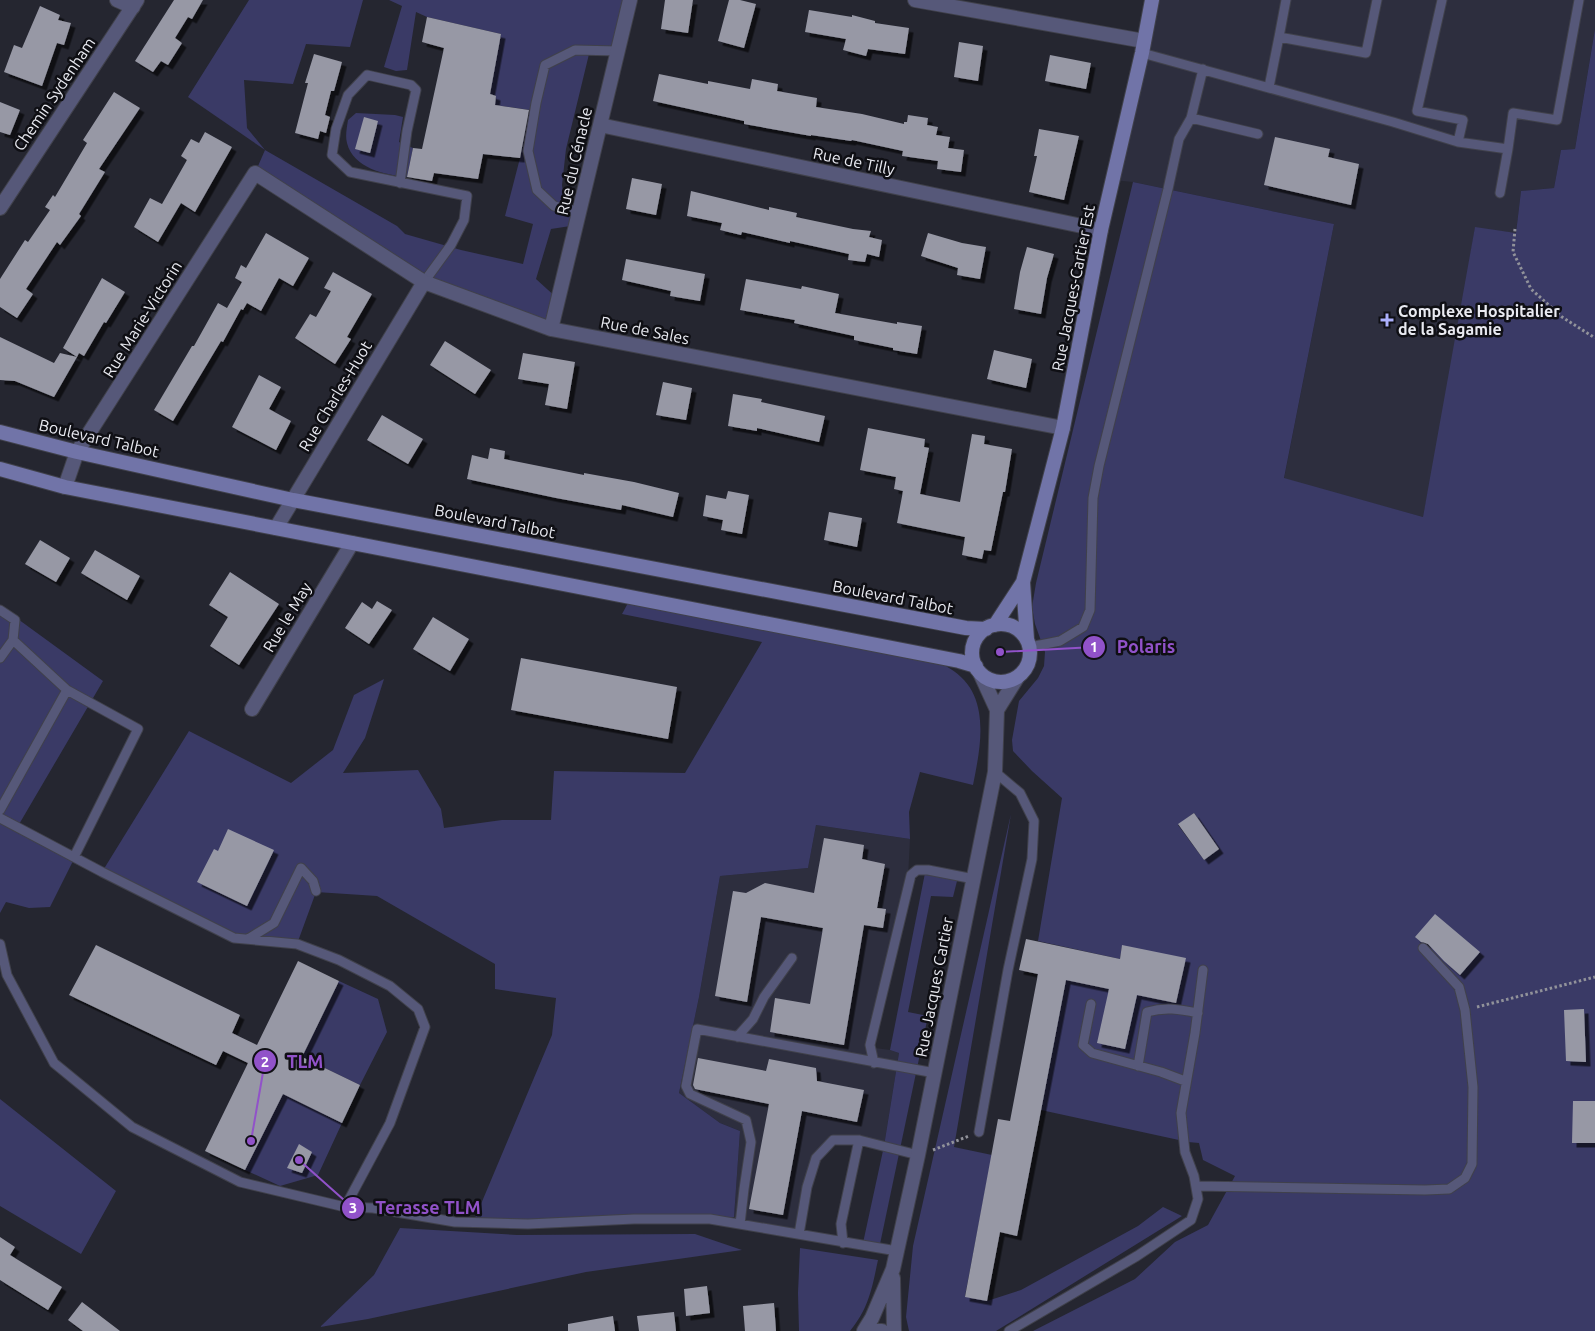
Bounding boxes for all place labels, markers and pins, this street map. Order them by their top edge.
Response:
place label: Complexe Hospitalier de la Sagamie [1398,302,1560,338]
marker: Complexe Hospitalier de la Sagamie [1380,313,1394,327]
callout: Polaris [1082,630,1185,663]
callout: TLM [252,1045,334,1078]
callout: Terasse TLM [340,1192,491,1225]

